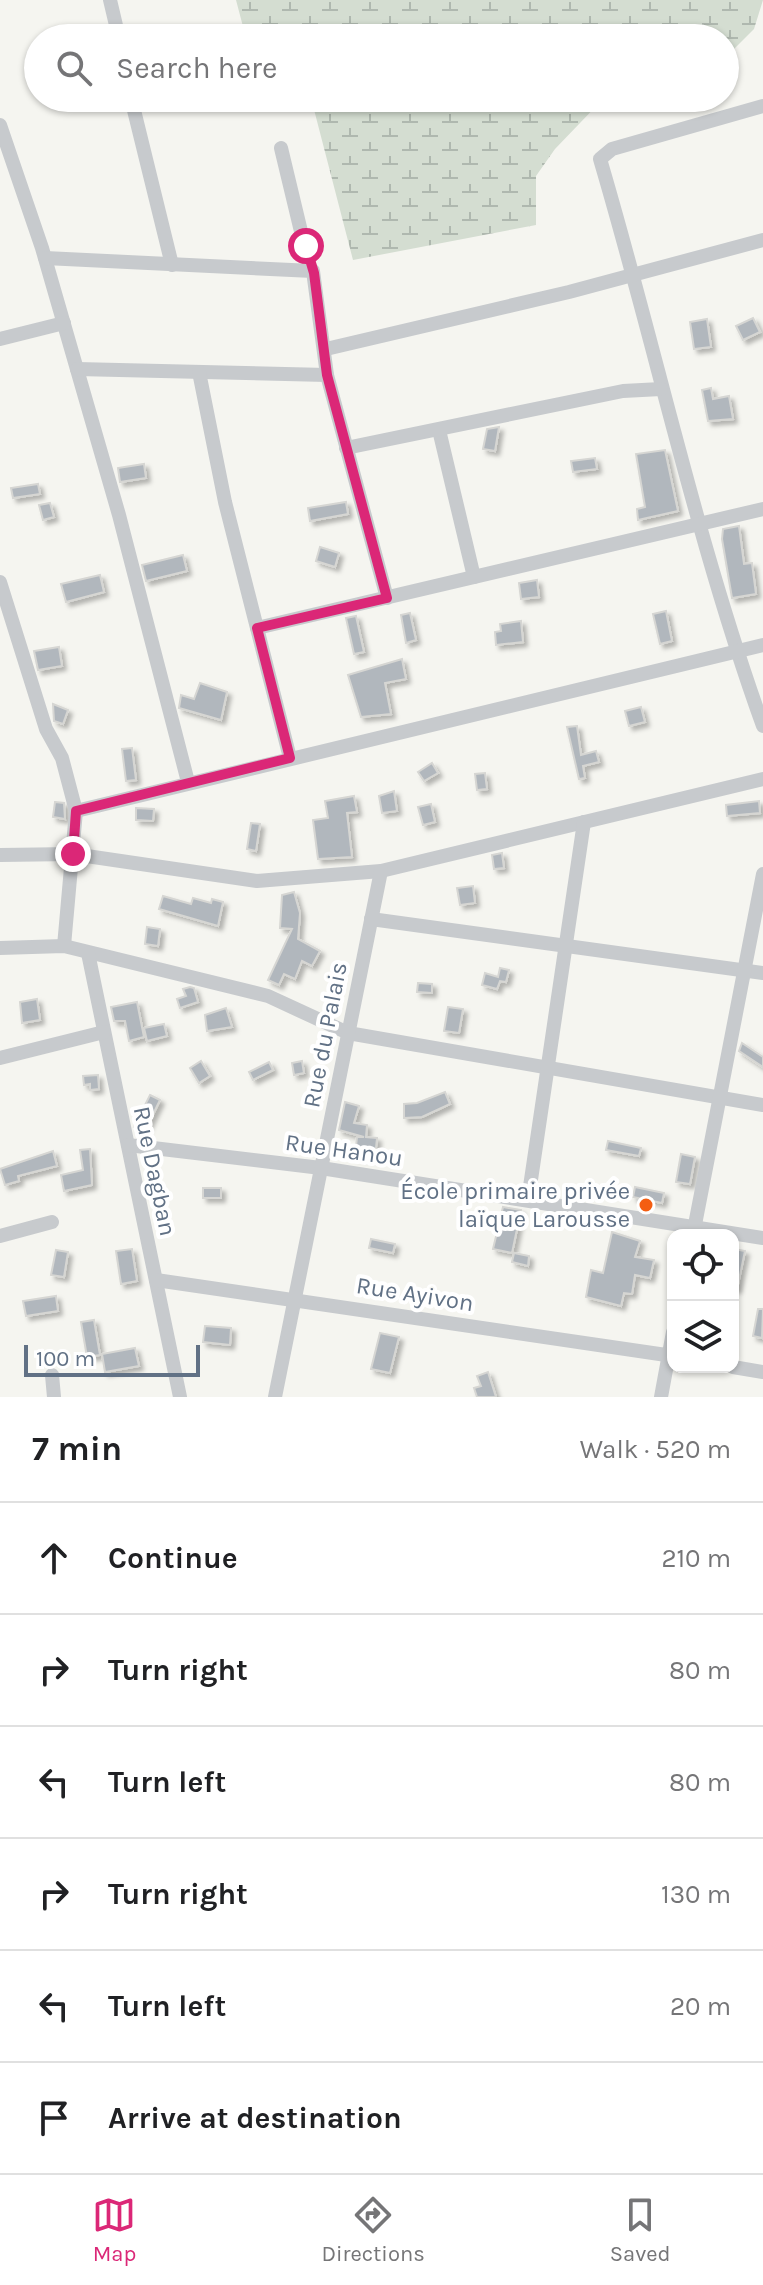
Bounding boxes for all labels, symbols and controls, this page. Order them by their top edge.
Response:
search box [24,24,739,112]
icon: search [52,46,96,90]
text: Search here [116,50,277,86]
route start [288,228,324,264]
route end [55,836,91,872]
street label: Rue du Palais [297,960,353,1110]
street label: Rue Dagban [128,1104,182,1238]
street label: Rue Hanou [283,1128,405,1172]
place label: École primaire privée laïque Larousse [400,1176,630,1233]
marker: École primaire privée laïque Larousse [637,1196,655,1214]
map controls [667,1229,739,1373]
button: locate [667,1229,739,1301]
street label: Rue Ayivon [354,1271,476,1317]
button: layers [667,1301,739,1373]
scale bar [24,1341,200,1377]
text: 100 m [36,1346,95,1372]
text: 7 min [32,1429,122,1469]
text: Walk · 520 m [580,1434,731,1465]
icon: ahead [32,1536,76,1580]
text: Continue [108,1540,238,1576]
text: 210 m [661,1543,731,1574]
icon: right [32,1648,76,1692]
text: Turn right [108,1652,248,1688]
text: 80 m [669,1655,731,1686]
icon: left [32,1760,76,1804]
text: Turn left [108,1764,226,1800]
text: 80 m [669,1767,731,1798]
icon: right [32,1872,76,1916]
text: Turn right [108,1876,248,1912]
text: 130 m [661,1879,731,1910]
icon: left [32,1984,76,2028]
text: Turn left [108,1988,226,2024]
text: 20 m [670,1991,731,2022]
icon: arrive [32,2096,76,2140]
text: Arrive at destination [108,2100,402,2136]
tab: Map [92,2193,136,2267]
tab: Directions [321,2193,425,2267]
tab: Saved [610,2193,671,2267]

